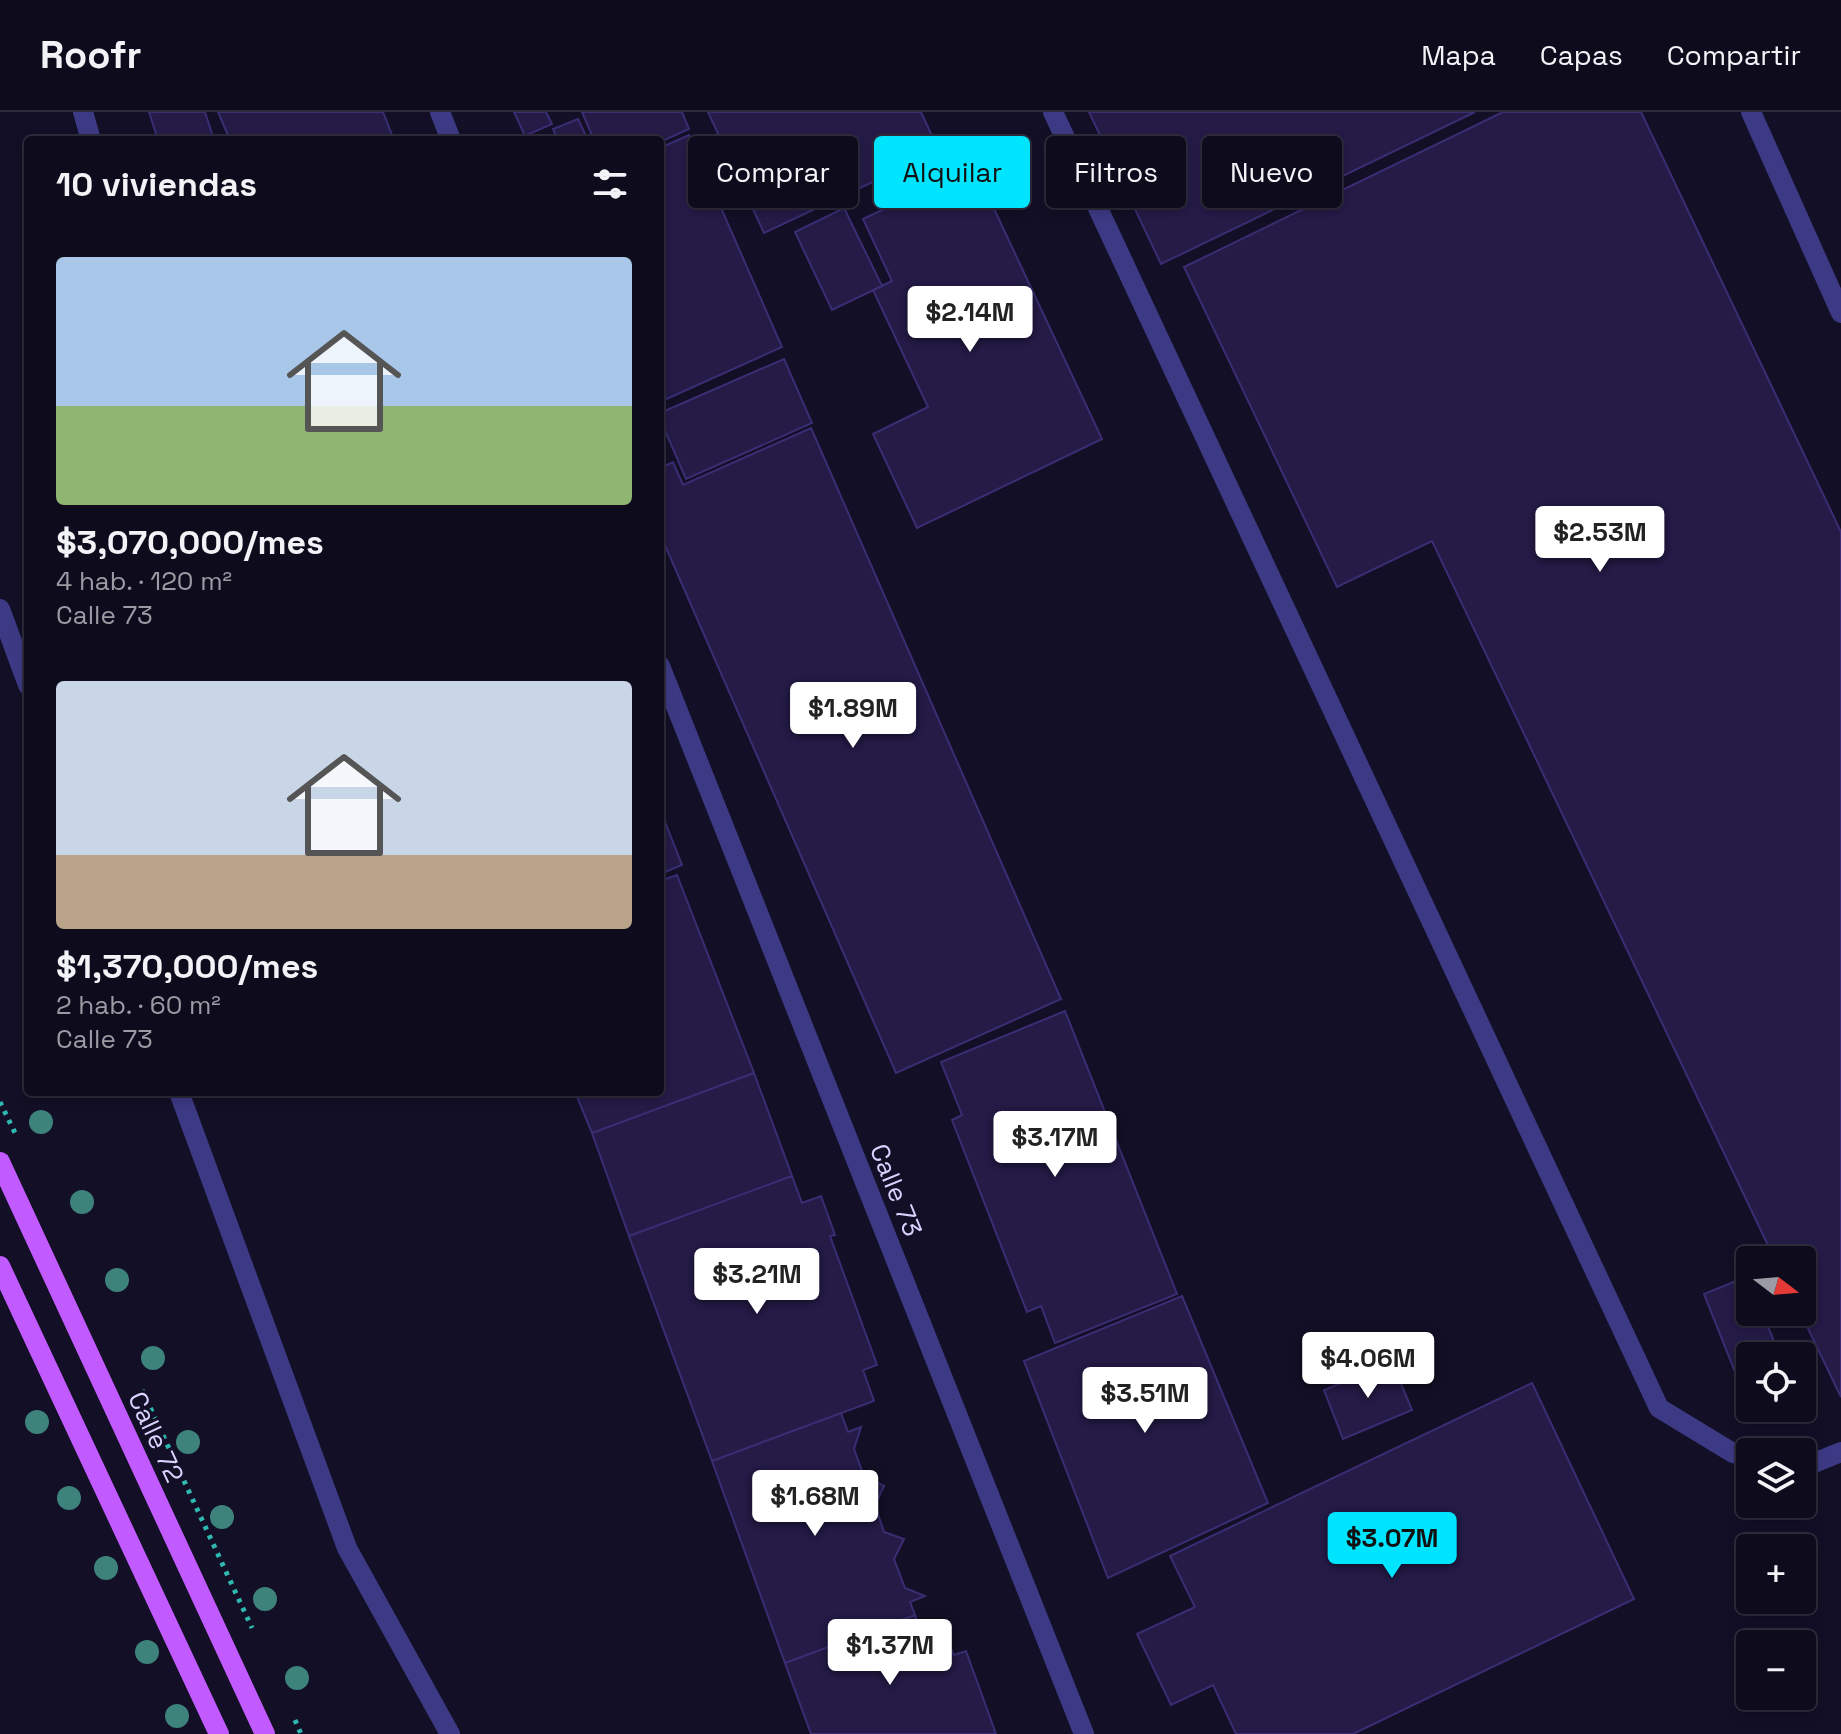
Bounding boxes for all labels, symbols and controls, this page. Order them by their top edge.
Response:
text: Roofr [40,31,142,79]
text: Mapa [1421,37,1496,73]
text: Capas [1540,37,1623,73]
text: Compartir [1667,37,1801,73]
chip: Comprar [688,136,858,208]
chip: Alquilar [874,136,1030,208]
chip: Filtros [1046,136,1186,208]
chip: Nuevo [1202,136,1342,208]
icon: filters [588,162,632,206]
text: 10 viviendas [56,163,257,206]
pin: $2.14M [905,286,1035,354]
text: $2.14M [926,295,1014,329]
icon: home [272,309,416,453]
pin: $2.53M [1535,506,1665,574]
text: $2.53M [1553,515,1647,549]
text: $3,070,000/mes [56,521,324,564]
text: 4 hab. · 120 m² [56,564,232,598]
text: Calle 73 [56,598,153,632]
pin: $1.89M [788,682,918,750]
text: $1.89M [808,691,898,725]
icon: home [272,733,416,877]
text: $1,370,000/mes [56,945,318,988]
text: 2 hab. · 60 m² [56,988,221,1022]
text: Calle 73 [56,1022,153,1056]
pin: $3.17M [990,1111,1120,1179]
text: $3.17M [1011,1120,1099,1154]
street label: Calle 73 [862,1139,930,1241]
north arrow [1736,1246,1816,1326]
map controls [1736,1246,1816,1710]
pin: $3.21M [692,1248,822,1316]
text: $3.21M [712,1257,802,1291]
pin: $4.06M [1303,1332,1433,1400]
text: $4.06M [1320,1341,1416,1375]
button: locate [1736,1342,1816,1422]
pin: $3.51M [1080,1367,1210,1435]
text: $3.51M [1100,1376,1190,1410]
street label: Calle 72 [120,1386,192,1488]
button: layers [1736,1438,1816,1518]
pin: $1.68M [750,1470,880,1538]
text: $1.68M [770,1479,860,1513]
pin: $3.07M [1327,1512,1457,1580]
text: $3.07M [1346,1521,1438,1555]
button: + [1736,1534,1816,1614]
pin: $1.37M [825,1619,955,1687]
text: $1.37M [846,1628,934,1662]
button: − [1736,1630,1816,1710]

